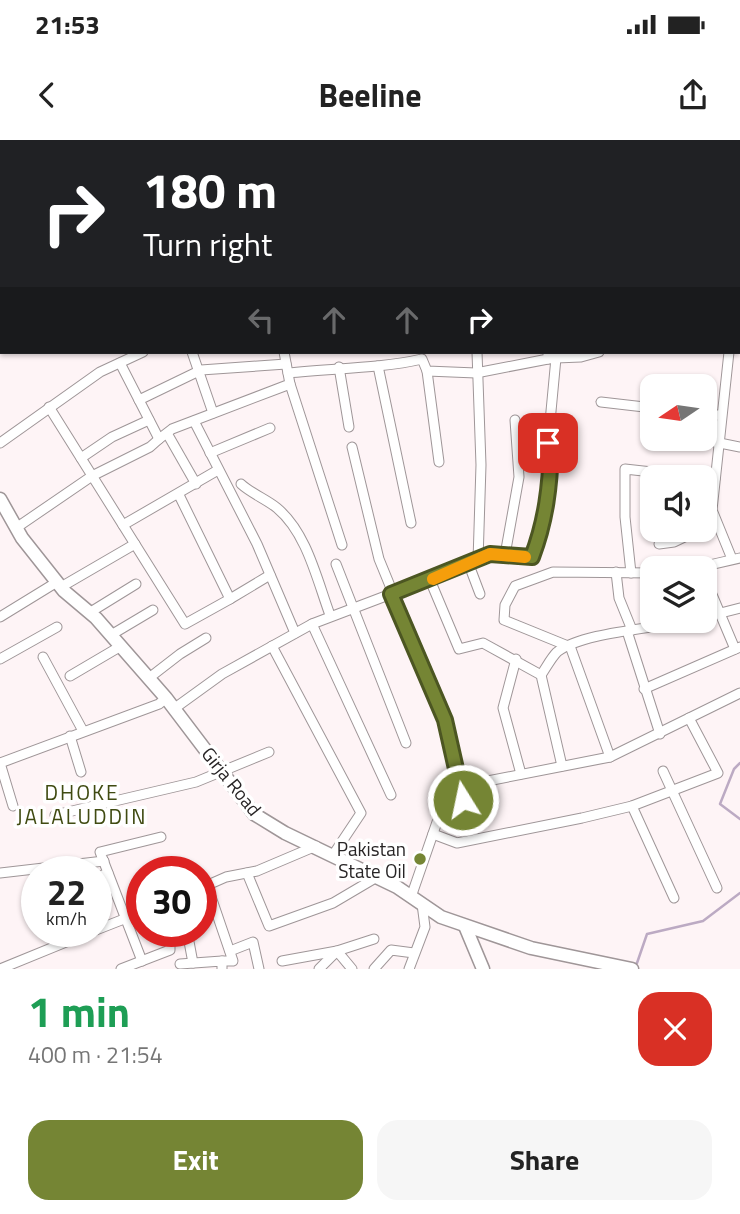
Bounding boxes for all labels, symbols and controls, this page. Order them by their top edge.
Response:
text: 21:53 [35,5,100,44]
text: Beeline [318,71,422,119]
icon: back [28,76,66,114]
icon: share [674,76,712,114]
text: 180 m [143,152,277,227]
icon: right [28,168,119,259]
text: Turn right [143,220,272,268]
icon: left [242,301,280,339]
icon: ahead [315,301,353,339]
icon: ahead [388,301,426,339]
icon: right [461,301,499,339]
north arrow [640,374,718,452]
map controls [640,374,717,633]
pin [518,413,578,473]
icon: arrive [529,424,567,462]
button: sound [640,465,717,542]
button: layers [640,556,717,633]
street label: Girja Road [195,740,269,822]
position arrow [426,763,500,837]
district label: DHOKE JALALUDDIN [17,776,147,832]
place label: Pakistan State Oil [337,834,406,885]
marker: Pakistan State Oil [412,851,428,867]
speed limit sign: 30 [126,856,217,947]
text: 22 [47,865,86,919]
text: km/h [46,905,87,932]
text: 1 min [28,979,130,1043]
button: close [638,992,712,1066]
text: 400 m · 21:54 [28,1037,163,1072]
button: Exit [28,1120,363,1200]
button: Share [377,1120,712,1200]

